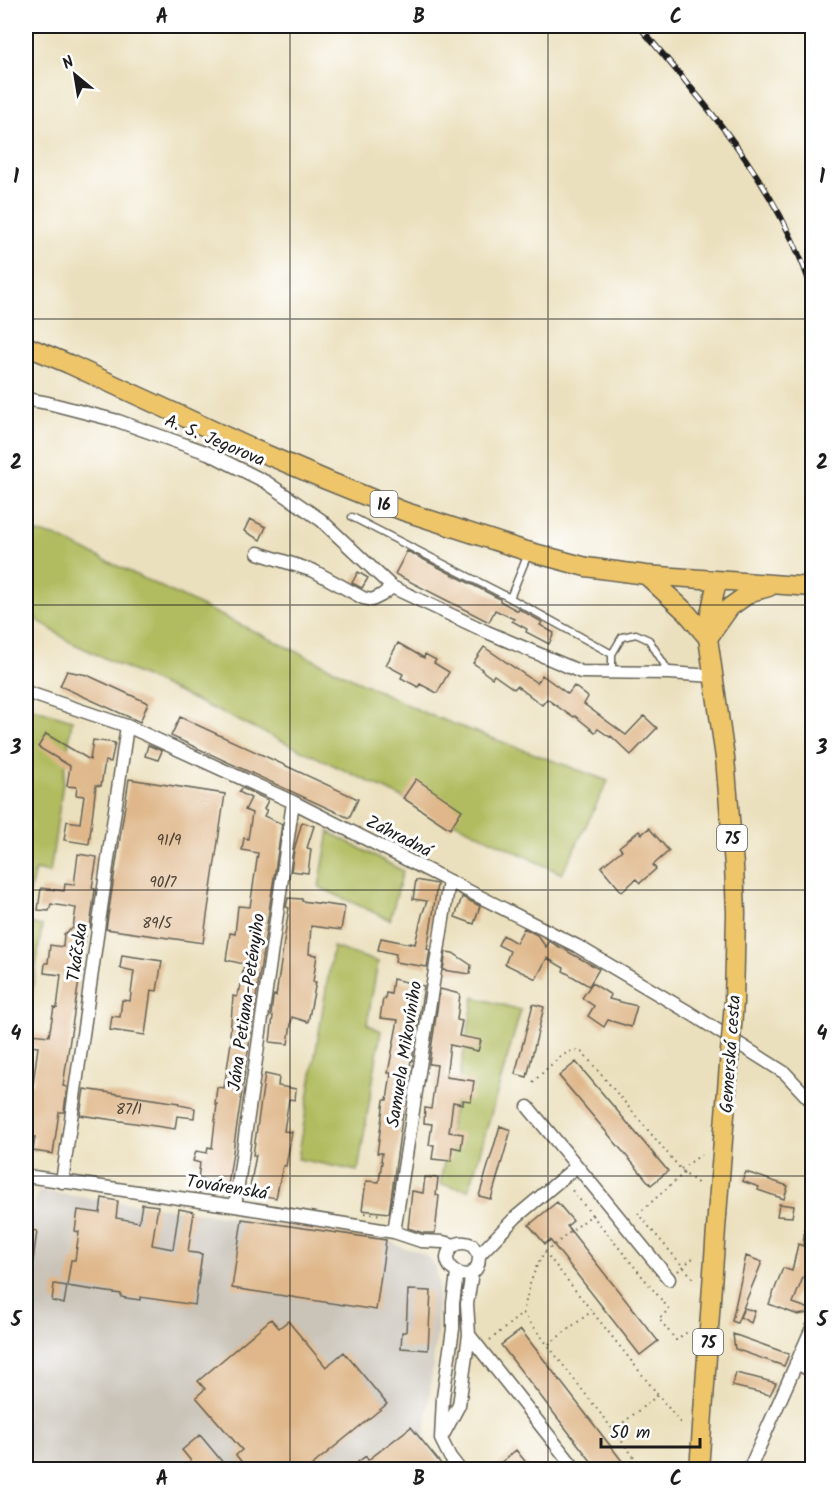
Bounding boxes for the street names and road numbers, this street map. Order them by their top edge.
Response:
street label: A. S. Jegorova [160,407,269,476]
road number: 16 [370,491,398,517]
street label: Záhradná [360,808,438,867]
road number: 75 [717,825,747,851]
street label: Jána Petiana-Petényiho [221,912,274,1093]
street label: Tkáčska [60,921,97,984]
street label: Samuela Mikovíniho [380,979,431,1129]
street label: Gemerská cesta [713,994,750,1114]
street label: Továrenská [184,1168,271,1209]
road number: 75 [693,1329,723,1355]

